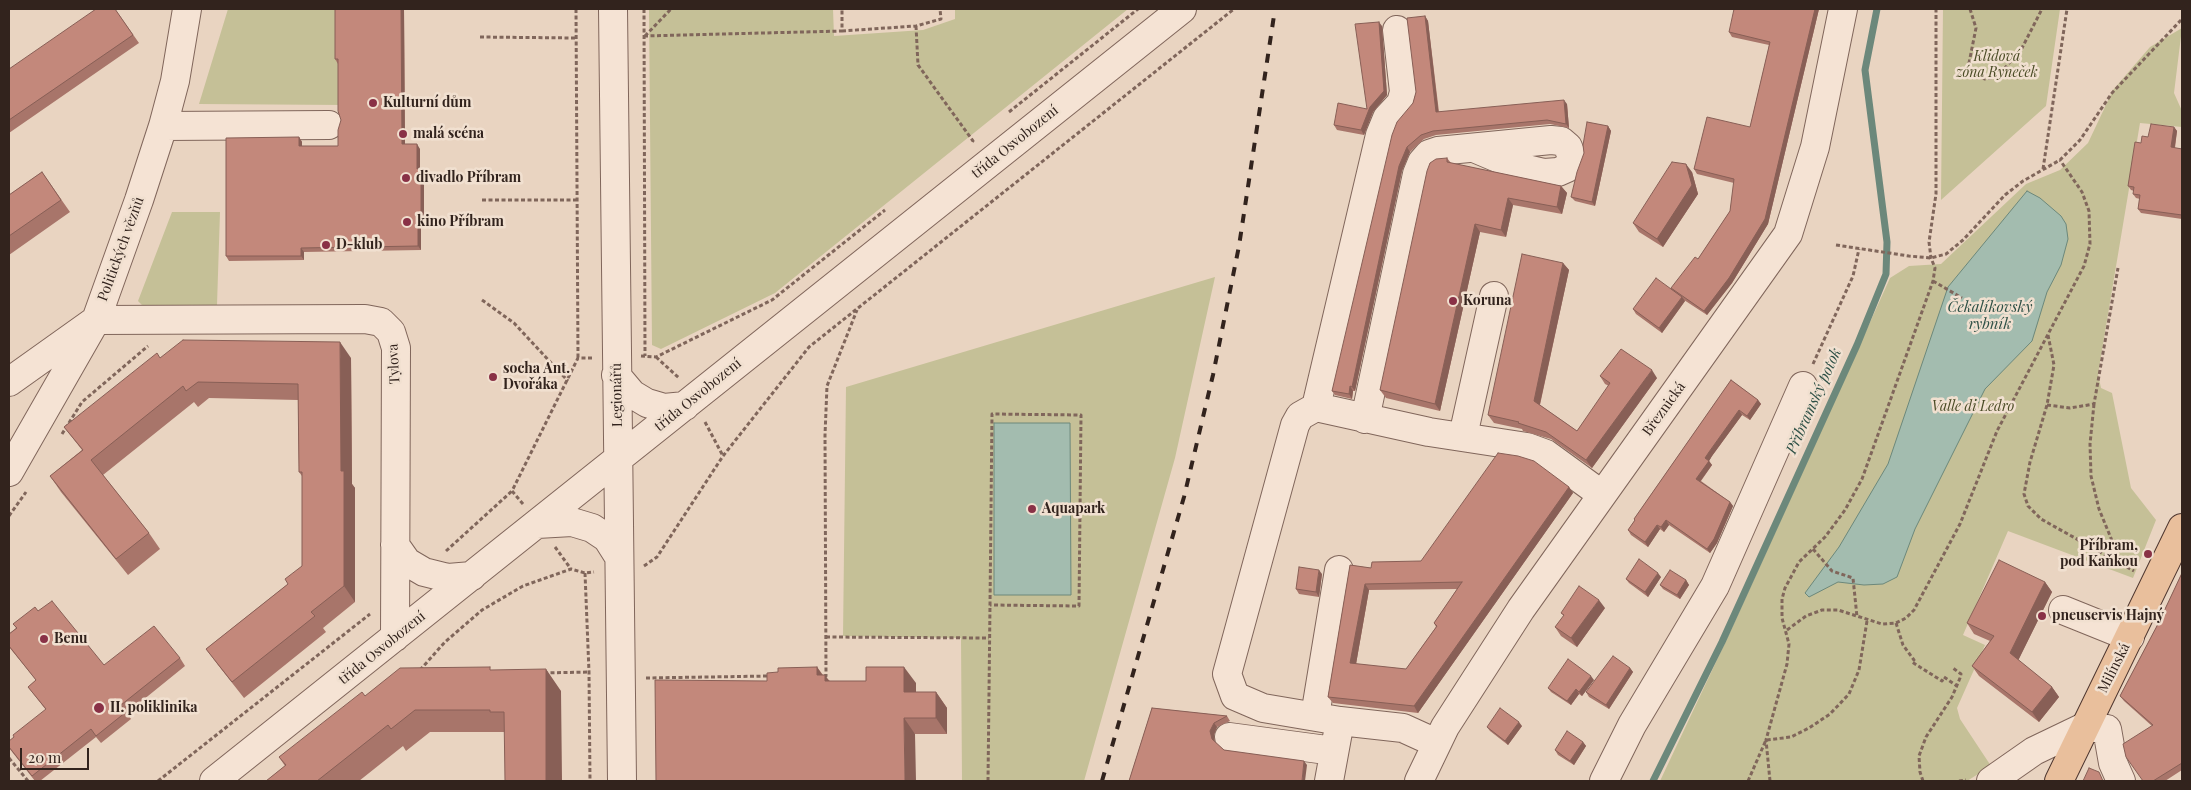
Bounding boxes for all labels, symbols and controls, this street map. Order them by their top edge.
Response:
park label: Klidová zóna Ryneček [1956,49,2038,82]
place label: Kulturní dům [383,95,471,111]
marker: Kulturní dům [367,97,379,109]
street label: třída Osvobození [968,102,1062,182]
place label: malá scéna [413,126,484,142]
marker: malá scéna [397,128,409,140]
place label: divadlo Příbram [416,170,521,186]
marker: divadlo Příbram [400,172,412,184]
street label: Politických vězňů [94,195,148,303]
place label: kino Příbram [417,214,504,230]
marker: kino Příbram [401,216,413,228]
place label: D-klub [336,237,382,253]
marker: D-klub [320,239,332,251]
place label: Koruna [1463,293,1512,309]
marker: Koruna [1447,295,1459,307]
water label: Čekalíkovský rybník [1947,298,2033,333]
street label: Tylova [385,343,403,385]
water label: Příbramský potok [1783,345,1845,457]
street label: třída Osvobození [651,355,745,435]
place label: socha Ant. Dvořáka [503,361,570,394]
street label: Legionářů [608,363,626,427]
marker: socha Ant. Dvořáka [487,371,499,383]
street label: Březnická [1639,379,1689,439]
park label: Valle di Ledro [1932,399,2014,415]
place label: Aquapark [1042,501,1105,517]
marker: Aquapark [1026,503,1038,515]
place label: Příbram, pod Kaňkou [2060,538,2138,570]
marker: Příbram, pod Kaňkou [2142,548,2154,560]
street label: třída Osvobození [335,608,429,688]
place label: pneuservis Hajný [2052,608,2164,624]
marker: pneuservis Hajný [2036,610,2048,622]
place label: Benu [54,631,87,647]
marker: Benu [38,633,50,645]
street label: Milínská [2094,640,2134,696]
place label: II. poliklinika [110,700,198,716]
marker: II. poliklinika [92,701,106,715]
scale bar [22,738,91,770]
text: 20 m [28,747,61,767]

